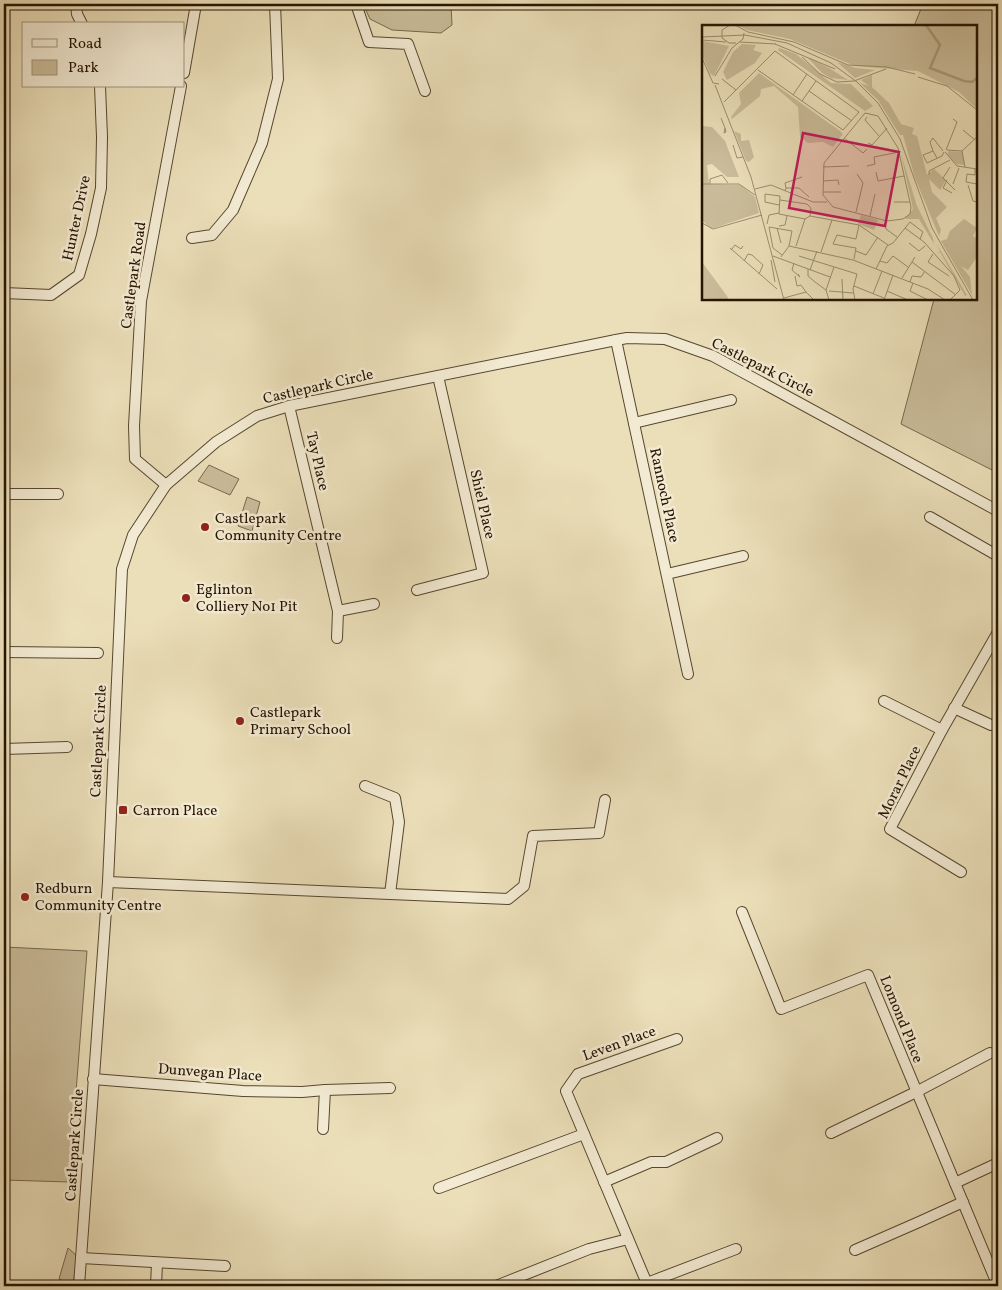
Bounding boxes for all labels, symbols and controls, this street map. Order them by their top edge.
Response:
legend [22,22,185,88]
inset map [702,25,977,300]
text: Road [68,34,102,55]
text: Park [68,58,99,79]
street label: Hunter Drive [58,174,97,263]
street label: Castlepark Road [117,220,152,330]
street label: Castlepark Circle [707,333,817,403]
street label: Castlepark Circle [261,365,376,410]
street label: Tay Place [300,430,334,493]
street label: Rannoch Place [643,446,684,545]
street label: Shiel Place [463,467,500,541]
place label: Castlepark Community Centre [215,509,342,547]
marker: Castlepark Community Centre [199,521,211,533]
place label: Eglinton Colliery No1 Pit [196,580,298,618]
marker: Eglinton Colliery No1 Pit [180,592,192,604]
street label: Castlepark Circle [86,684,113,798]
place label: Castlepark Primary School [250,703,351,741]
marker: Castlepark Primary School [234,715,246,727]
street label: Morar Place [874,742,927,823]
place label: Carron Place [133,801,217,822]
marker: Carron Place [117,804,129,816]
place label: Redburn Community Centre [35,879,162,917]
marker: Redburn Community Centre [19,891,31,903]
street label: Lomond Place [874,973,928,1066]
street label: Leven Place [580,1021,659,1067]
street label: Dunvegan Place [157,1059,263,1088]
street label: Castlepark Circle [61,1088,90,1202]

